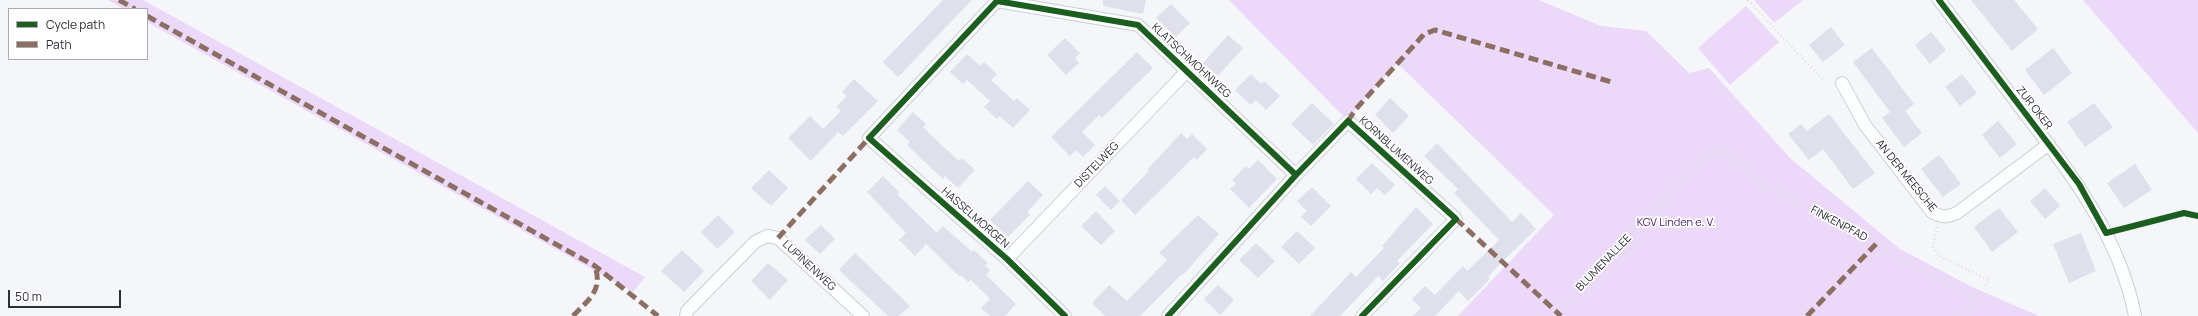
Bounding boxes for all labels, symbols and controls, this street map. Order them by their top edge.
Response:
legend [8,8,148,60]
text: Cycle path [46,16,105,33]
street label: KLATSCHMOHNWEG [1149,21,1233,101]
text: Path [46,36,72,53]
street label: ZUR OKER [2013,84,2055,132]
street label: KORNBLUMENWEG [1356,114,1436,188]
street label: AN DER MEESCHE [1873,137,1939,215]
street label: DISTELWEG [1072,139,1122,191]
street label: HASSELMORGEN [938,185,1012,251]
street label: FINKENPFAD [1808,204,1870,244]
park label: KGV Linden e. V. [1637,216,1715,230]
street label: BLUMENALLEE [1574,232,1634,294]
street label: LUPINENWEG [780,238,838,294]
scale bar [10,282,123,308]
text: 50 m [15,288,42,305]

